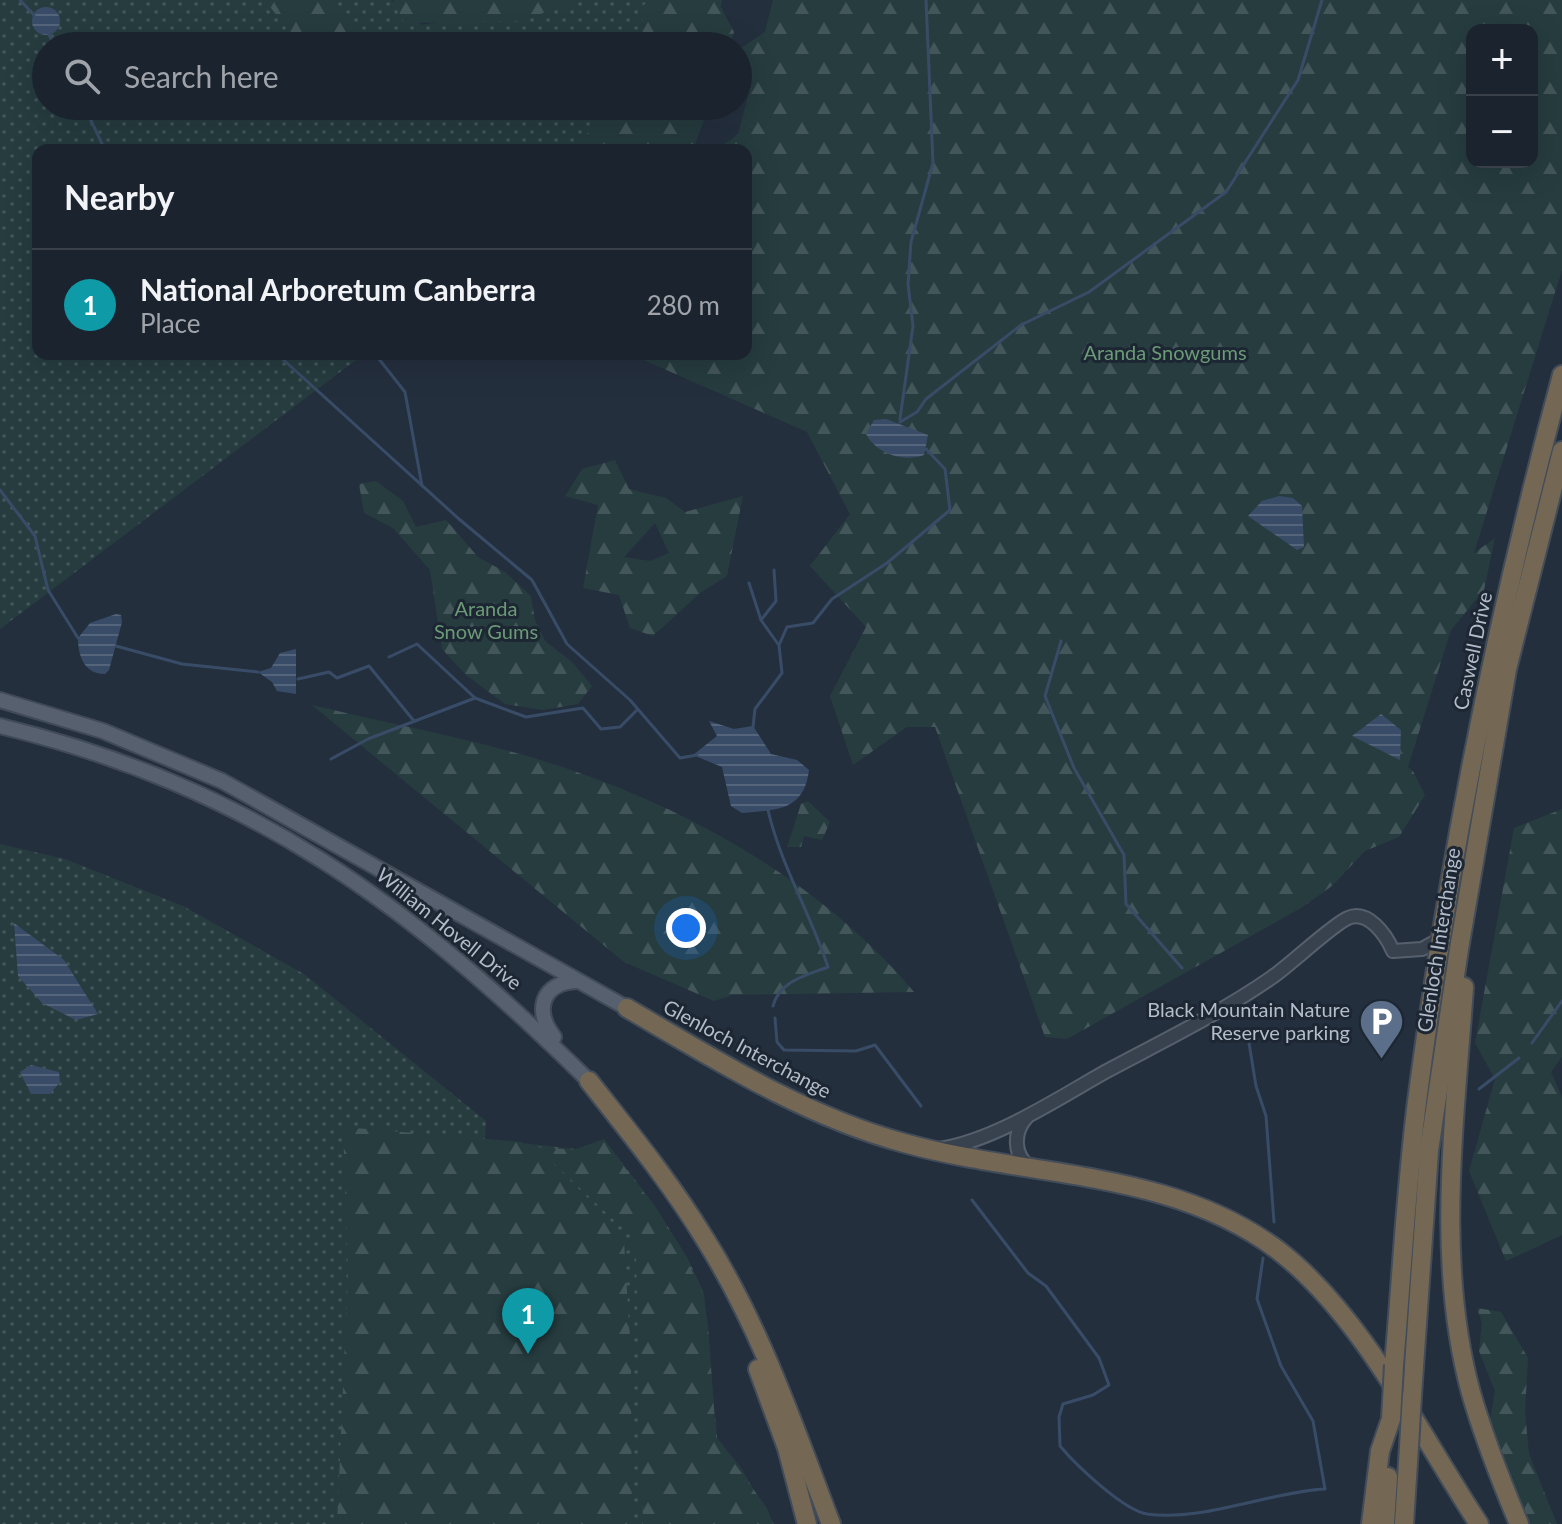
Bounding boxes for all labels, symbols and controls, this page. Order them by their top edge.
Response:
map controls [1466,24,1538,168]
button: + [1466,24,1538,96]
search box [32,32,752,120]
icon: search [60,54,104,98]
text: Search here [124,58,279,94]
button: − [1466,96,1538,168]
text: Nearby [64,176,175,217]
text: National Arboretum Canberra [140,271,536,307]
text: 1 [82,289,98,321]
text: 280 m [647,289,720,321]
text: Place [140,307,201,339]
park label: Aranda Snowgums [1083,340,1247,364]
street label: Caswell Drive [1448,589,1496,712]
park label: Aranda Snow Gums [434,596,538,643]
street label: Glenloch Interchange [1412,846,1464,1034]
street label: William Hovell Drive [372,862,527,994]
your location [666,908,706,948]
street label: Glenloch Interchange [660,994,835,1102]
place label: Black Mountain Nature Reserve parking [1147,997,1350,1044]
parking icon: Black Mountain Nature Reserve parking [1357,997,1405,1060]
pin: 1 [502,1288,554,1354]

